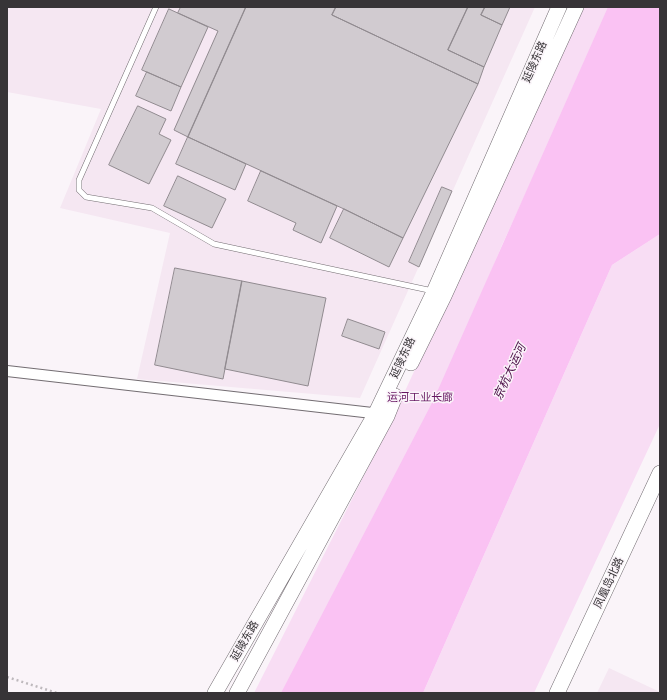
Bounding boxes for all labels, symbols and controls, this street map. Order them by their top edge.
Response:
street label: 延陵东路 [520,39,550,85]
street label: 延陵东路 [388,335,418,381]
water label: 京杭大运河 [491,342,529,402]
park label: 运河工业长廊 [387,391,453,405]
street label: 凤凰岛北路 [591,555,627,611]
street label: 延陵东路 [228,619,262,663]

